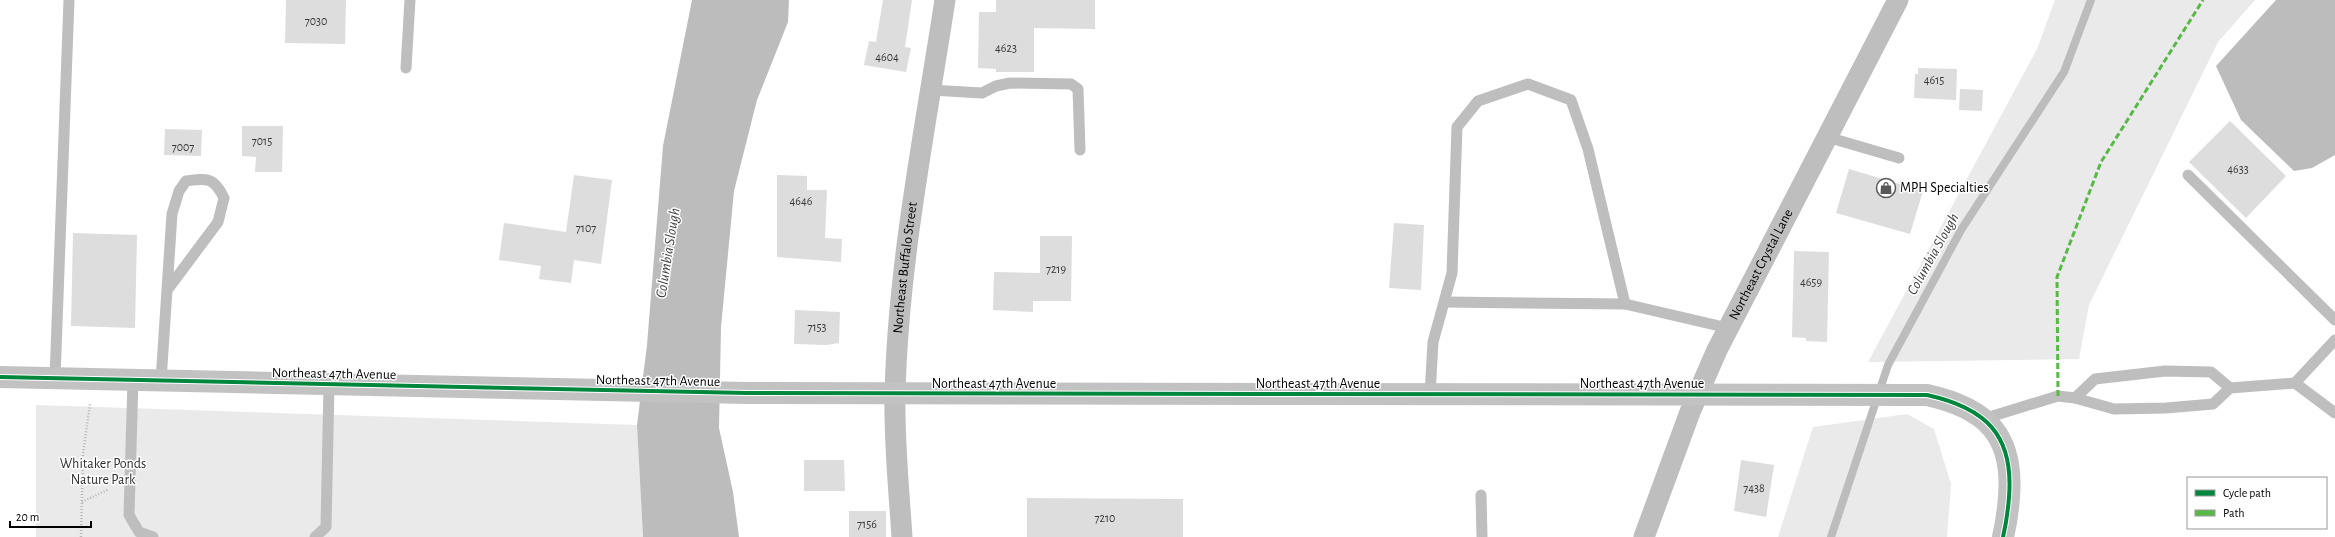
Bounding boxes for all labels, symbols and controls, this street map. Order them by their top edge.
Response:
house number: 7030 [305,15,327,27]
house number: 4623 [995,42,1017,54]
house number: 4604 [875,51,899,63]
house number: 4615 [1924,74,1944,86]
house number: 7015 [252,135,272,147]
house number: 7007 [172,141,194,153]
house number: 4633 [2227,163,2249,175]
shop icon: MPH Specialties [1875,177,1897,199]
place label: MPH Specialties [1900,181,1989,195]
house number: 4646 [790,195,813,207]
street label: Northeast Buffalo Street [891,201,920,334]
water label: Columbia Slough [653,207,683,299]
street label: Northeast Crystal Lane [1727,207,1796,322]
water label: Columbia Slough [1904,211,1962,297]
house number: 7107 [576,222,596,234]
house number: 7219 [1046,263,1066,275]
house number: 4659 [1800,276,1822,288]
house number: 7153 [807,321,827,333]
street label: Northeast 47th Avenue [272,366,396,382]
street label: Northeast 47th Avenue [596,373,720,389]
street label: Northeast 47th Avenue [932,377,1056,391]
street label: Northeast 47th Avenue [1256,377,1380,391]
street label: Northeast 47th Avenue [1580,377,1704,391]
park label: Whitaker Ponds Nature Park [60,457,146,487]
legend [2187,477,2327,529]
house number: 7438 [1743,482,1765,494]
text: Cycle path [2223,487,2271,500]
scale bar [10,503,91,529]
text: Path [2223,507,2245,519]
text: 20 m [16,511,39,523]
house number: 7210 [1095,512,1115,524]
house number: 7156 [857,518,877,530]

